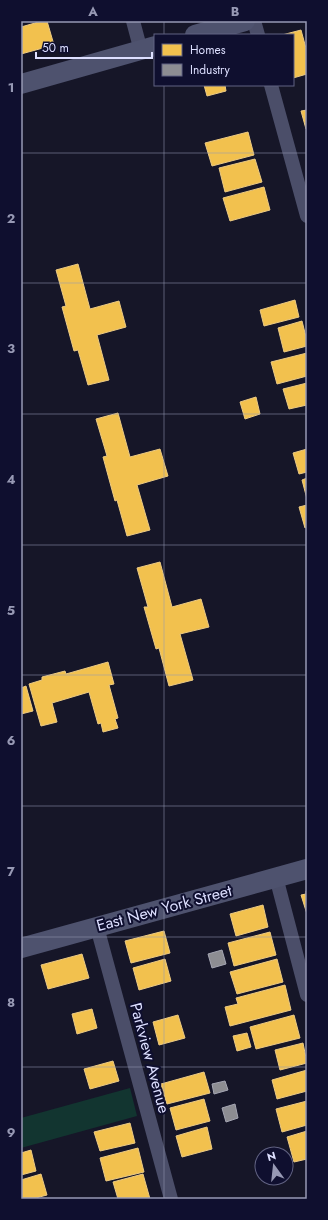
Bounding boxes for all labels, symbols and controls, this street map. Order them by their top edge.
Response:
text: A [87,2,98,21]
text: B [231,2,240,21]
scale bar [36,34,152,60]
legend [154,34,294,86]
text: 50 m [42,39,69,57]
text: Homes [190,41,226,59]
text: Industry [190,61,231,79]
text: 1 [8,78,14,97]
text: 2 [7,209,15,228]
text: 3 [7,339,15,358]
text: 4 [6,470,16,489]
text: 5 [7,601,15,620]
text: 6 [7,731,16,750]
text: 7 [7,862,15,881]
street label: East New York Street [94,879,234,937]
text: 8 [7,993,15,1012]
street label: Parkview Avenue [124,1000,176,1116]
text: 9 [7,1123,16,1142]
north arrow [254,1146,294,1186]
text: N [265,1147,278,1165]

